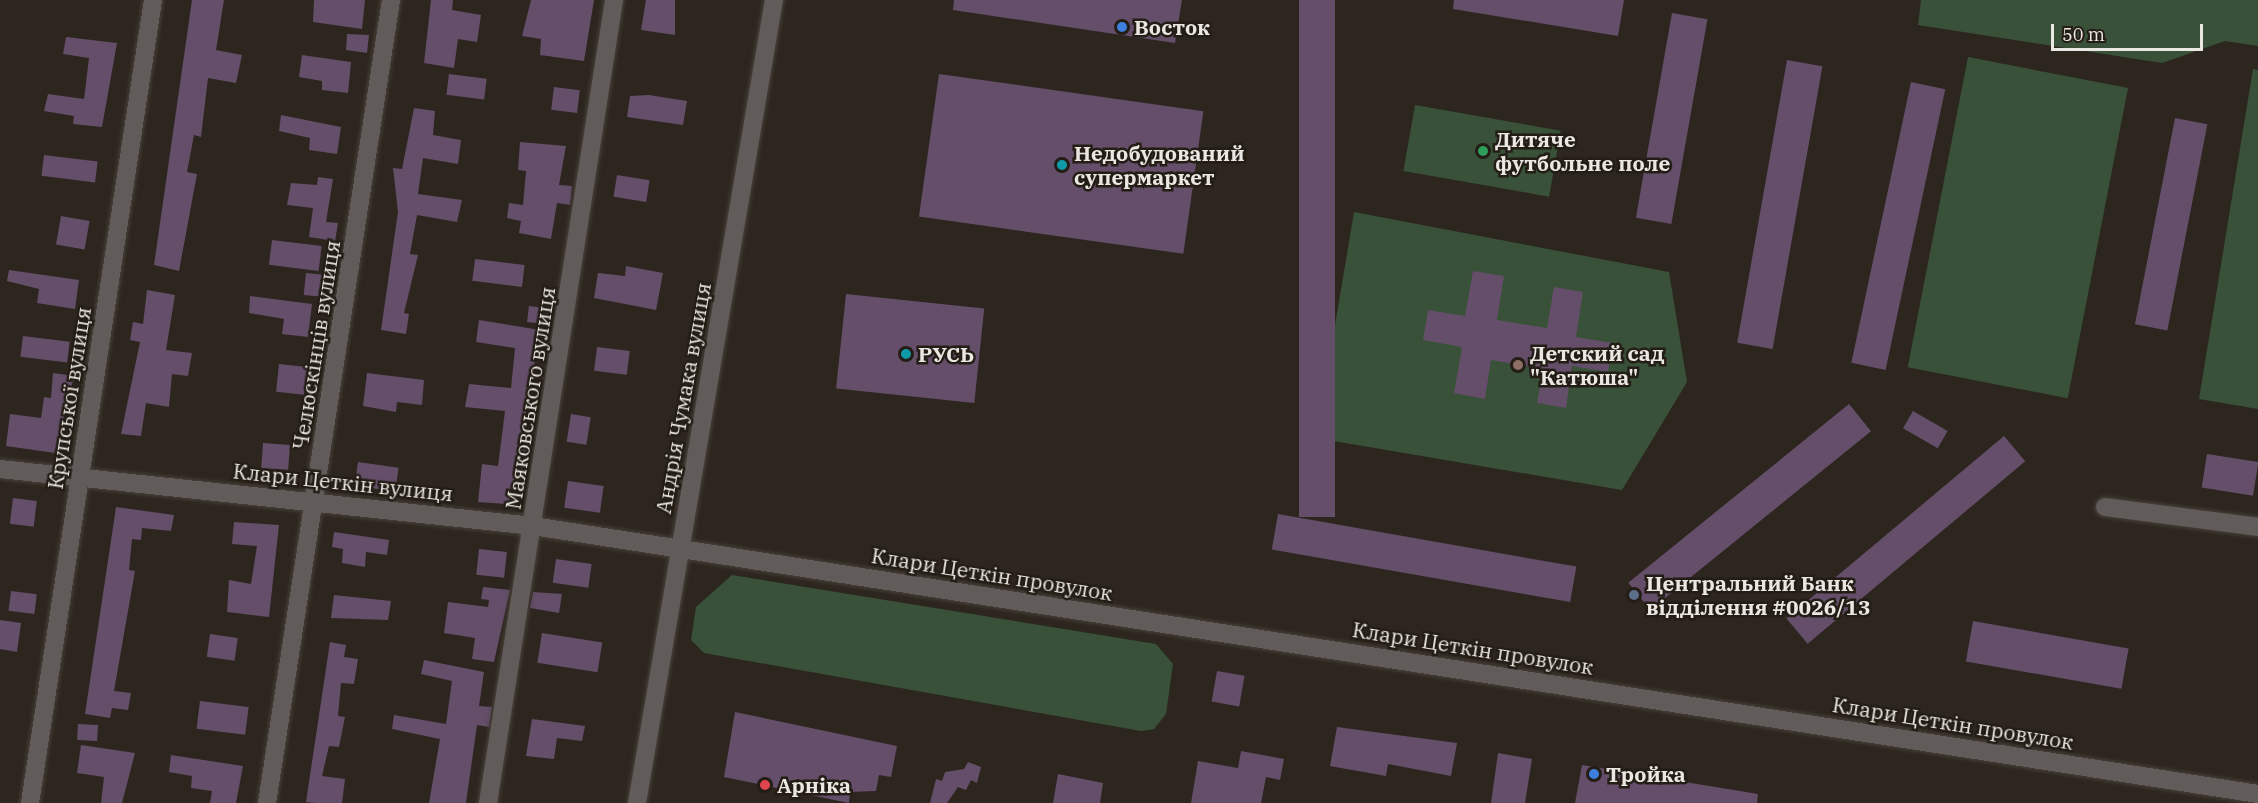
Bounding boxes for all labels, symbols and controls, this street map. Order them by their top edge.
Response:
scale bar [2054,12,2206,50]
place label: Восток [1134,14,1210,40]
marker: Восток [1115,20,1129,34]
text: 50 m [2062,23,2105,46]
place label: Дитяче футбольне поле [1495,126,1670,176]
place label: Недобудований супермаркет [1074,140,1245,190]
marker: Дитяче футбольне поле [1476,144,1490,158]
marker: Недобудований супермаркет [1055,158,1069,172]
street label: Челюскінців вулиця [287,238,345,452]
street label: Андрія Чумака вулиця [650,280,716,516]
street label: Маяковського вулиця [500,285,560,511]
street label: Крупської вулиця [42,305,96,491]
place label: Детский сад "Катюша" [1530,340,1664,390]
place label: РУСЬ [918,341,974,367]
marker: РУСЬ [899,347,913,361]
marker: Детский сад "Катюша" [1511,358,1525,372]
street label: Клари Цеткін вулиця [232,458,454,506]
street label: Клари Цеткін провулок [870,542,1114,606]
place label: Центральний Банк відділення #0026/13 [1646,570,1871,620]
marker: Центральний Банк відділення #0026/13 [1627,588,1641,602]
street label: Клари Цеткін провулок [1351,616,1595,680]
street label: Клари Цеткін провулок [1831,691,2075,755]
place label: Тройка [1606,761,1686,787]
marker: Тройка [1587,767,1601,781]
place label: Арніка [777,772,851,798]
marker: Арніка [758,778,772,792]

